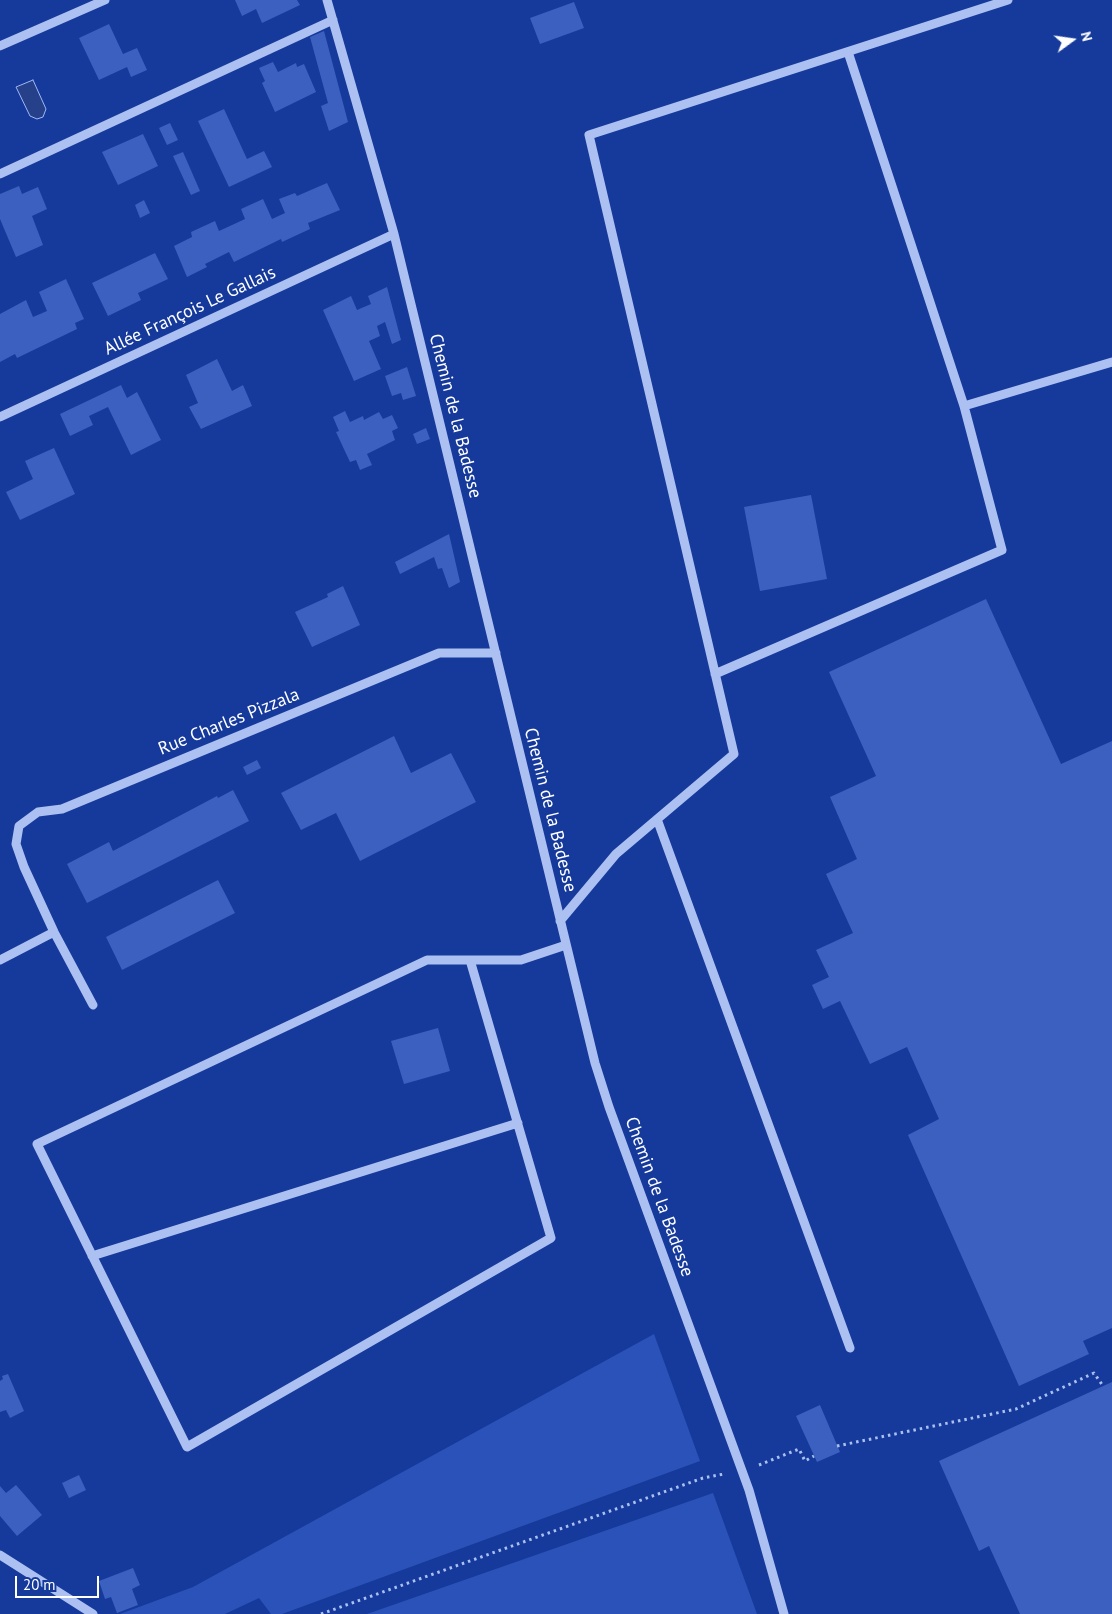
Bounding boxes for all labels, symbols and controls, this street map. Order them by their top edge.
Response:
north arrow [1047,15,1097,65]
text: N [1077,30,1096,43]
street label: Allée François Le Gallais [101,262,279,360]
street label: Chemin de la Badesse [424,332,486,500]
street label: Rue Charles Pizzala [155,684,303,760]
street label: Chemin de la Badesse [519,726,581,894]
street label: Chemin de la Badesse [620,1114,698,1280]
scale bar [18,1566,101,1598]
text: 20 m [23,1575,56,1594]

